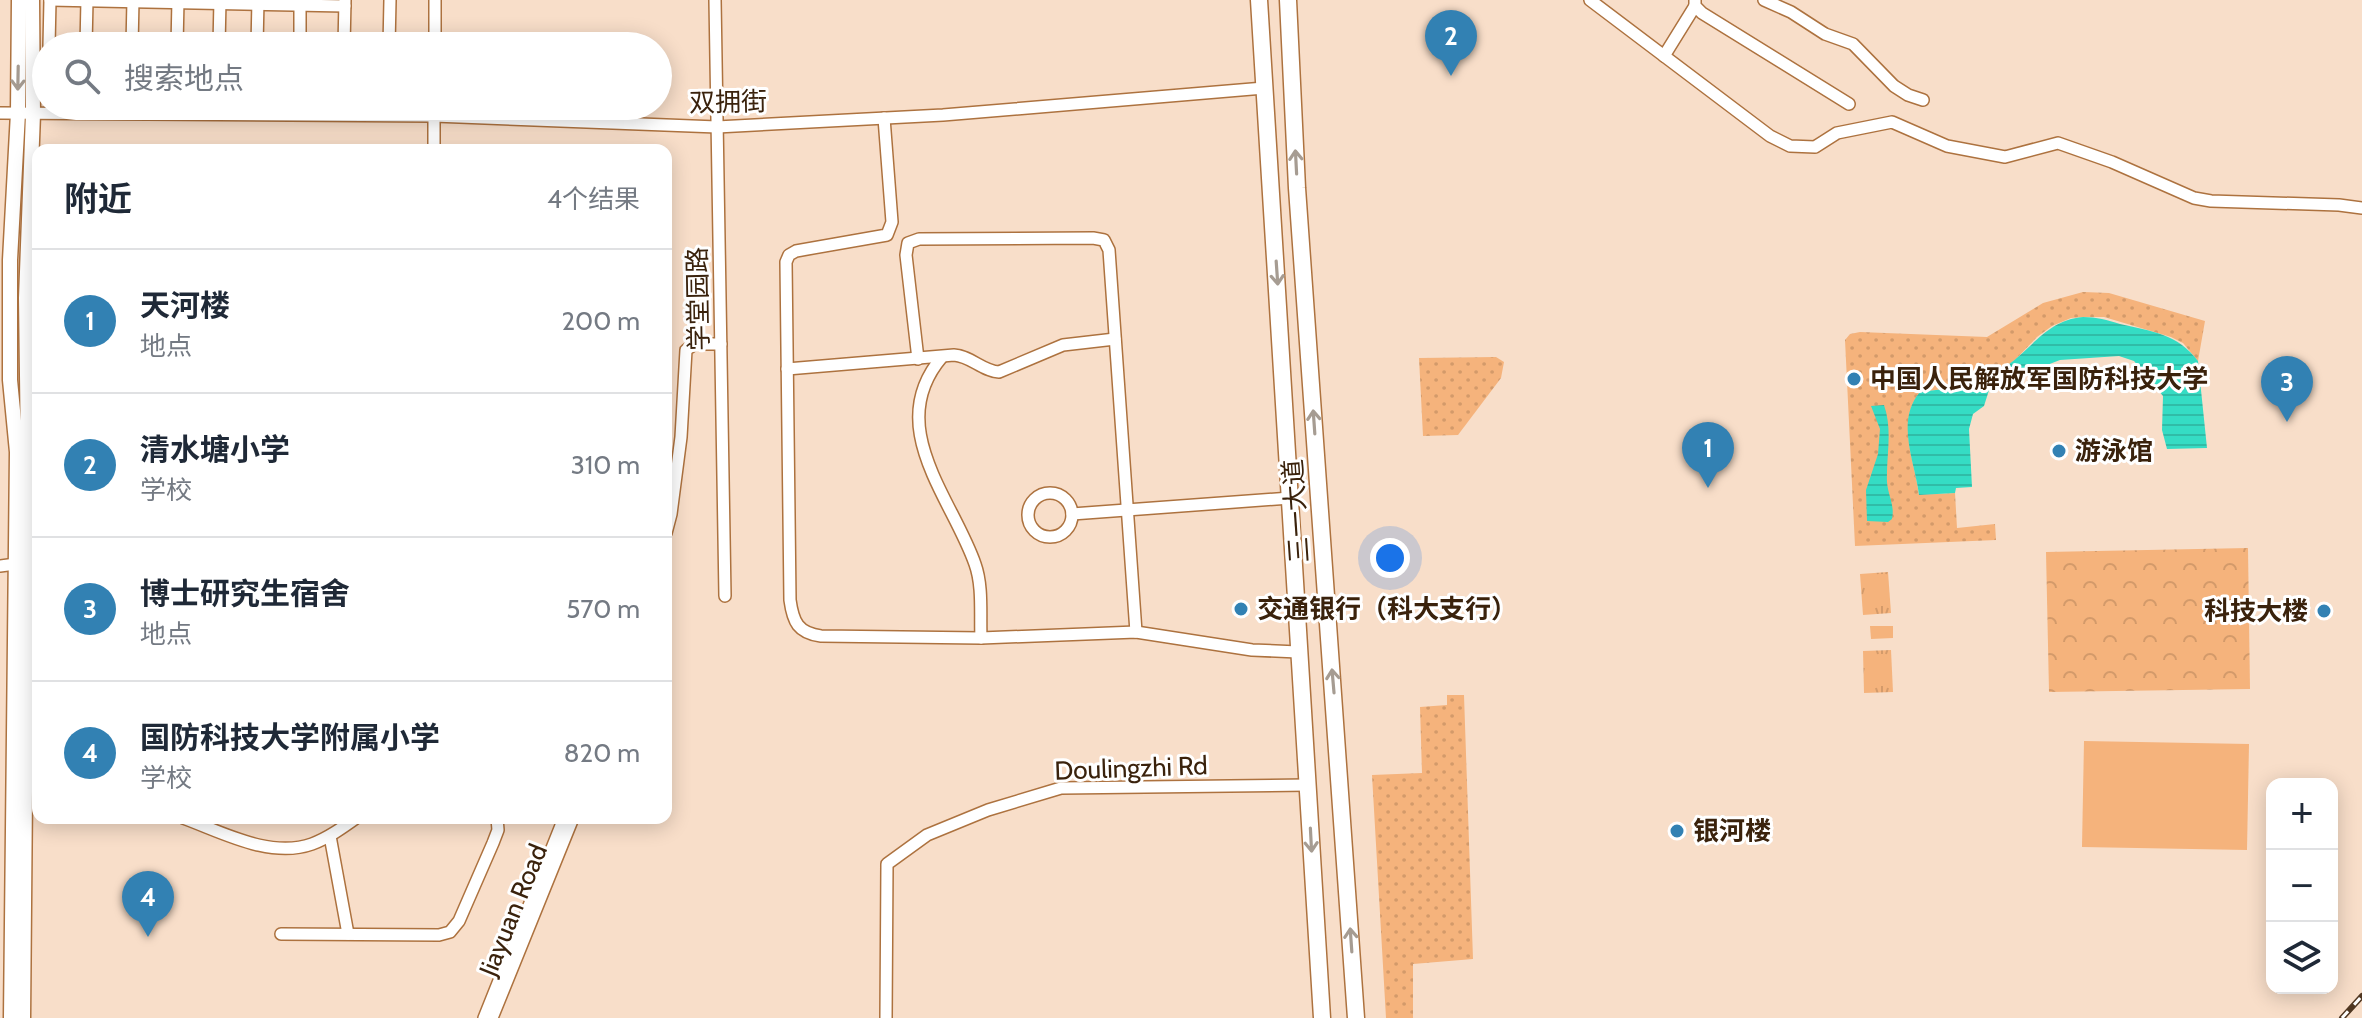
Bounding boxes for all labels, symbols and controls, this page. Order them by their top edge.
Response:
pin: 2 [1425,10,1477,76]
search box [32,32,672,120]
icon: search [60,54,104,98]
text: 搜索地点 [124,60,244,97]
one-way arrow [11,64,26,91]
street label: 双拥街 [689,85,767,119]
one-way arrow [1288,149,1303,176]
text: 附近 [64,178,132,220]
text: 4个结果 [547,183,640,215]
street label: 学堂园路 [681,247,715,351]
one-way arrow [1270,259,1285,286]
text: 天河楼 [140,287,230,324]
text: 1 [85,305,95,337]
text: 200 m [561,305,640,337]
text: 地点 [140,330,192,362]
pin: 3 [2261,356,2313,422]
place label: 中国人民解放军国防科技大学 [1870,363,2208,395]
marker: 中国人民解放军国防科技大学 [1845,370,1863,388]
one-way arrow [1306,409,1321,436]
pin: 1 [1682,422,1734,488]
text: 清水塘小学 [140,431,290,468]
place label: 游泳馆 [2075,435,2153,467]
marker: 游泳馆 [2050,442,2068,460]
text: 2 [83,449,97,481]
text: 310 m [571,449,640,481]
street label: 三一大道 [1276,458,1316,564]
text: 学校 [140,474,192,506]
your location [1370,538,1410,578]
text: 博士研究生宿舍 [140,575,350,612]
text: 3 [83,593,97,625]
text: 570 m [566,593,640,625]
place label: 交通银行（科大支行） [1257,593,1517,625]
place label: 科技大楼 [2204,595,2308,627]
marker: 交通银行（科大支行） [1232,600,1250,618]
marker: 科技大楼 [2315,602,2333,620]
text: 地点 [140,618,192,650]
one-way arrow [1325,668,1340,695]
text: 国防科技大学附属小学 [140,719,440,756]
text: 4 [82,737,98,769]
text: 820 m [564,737,640,769]
street label: Doulingzhi Rd [1054,749,1208,787]
text: 学校 [140,762,192,794]
map controls [2266,778,2338,994]
button: + [2266,778,2338,850]
place label: 银河楼 [1693,815,1771,847]
marker: 银河楼 [1668,822,1686,840]
one-way arrow [1304,826,1319,853]
street label: Jiayuan Road [472,839,554,982]
button: − [2266,850,2338,922]
pin: 4 [122,871,174,937]
button: layers [2266,922,2338,994]
one-way arrow [1343,927,1358,954]

